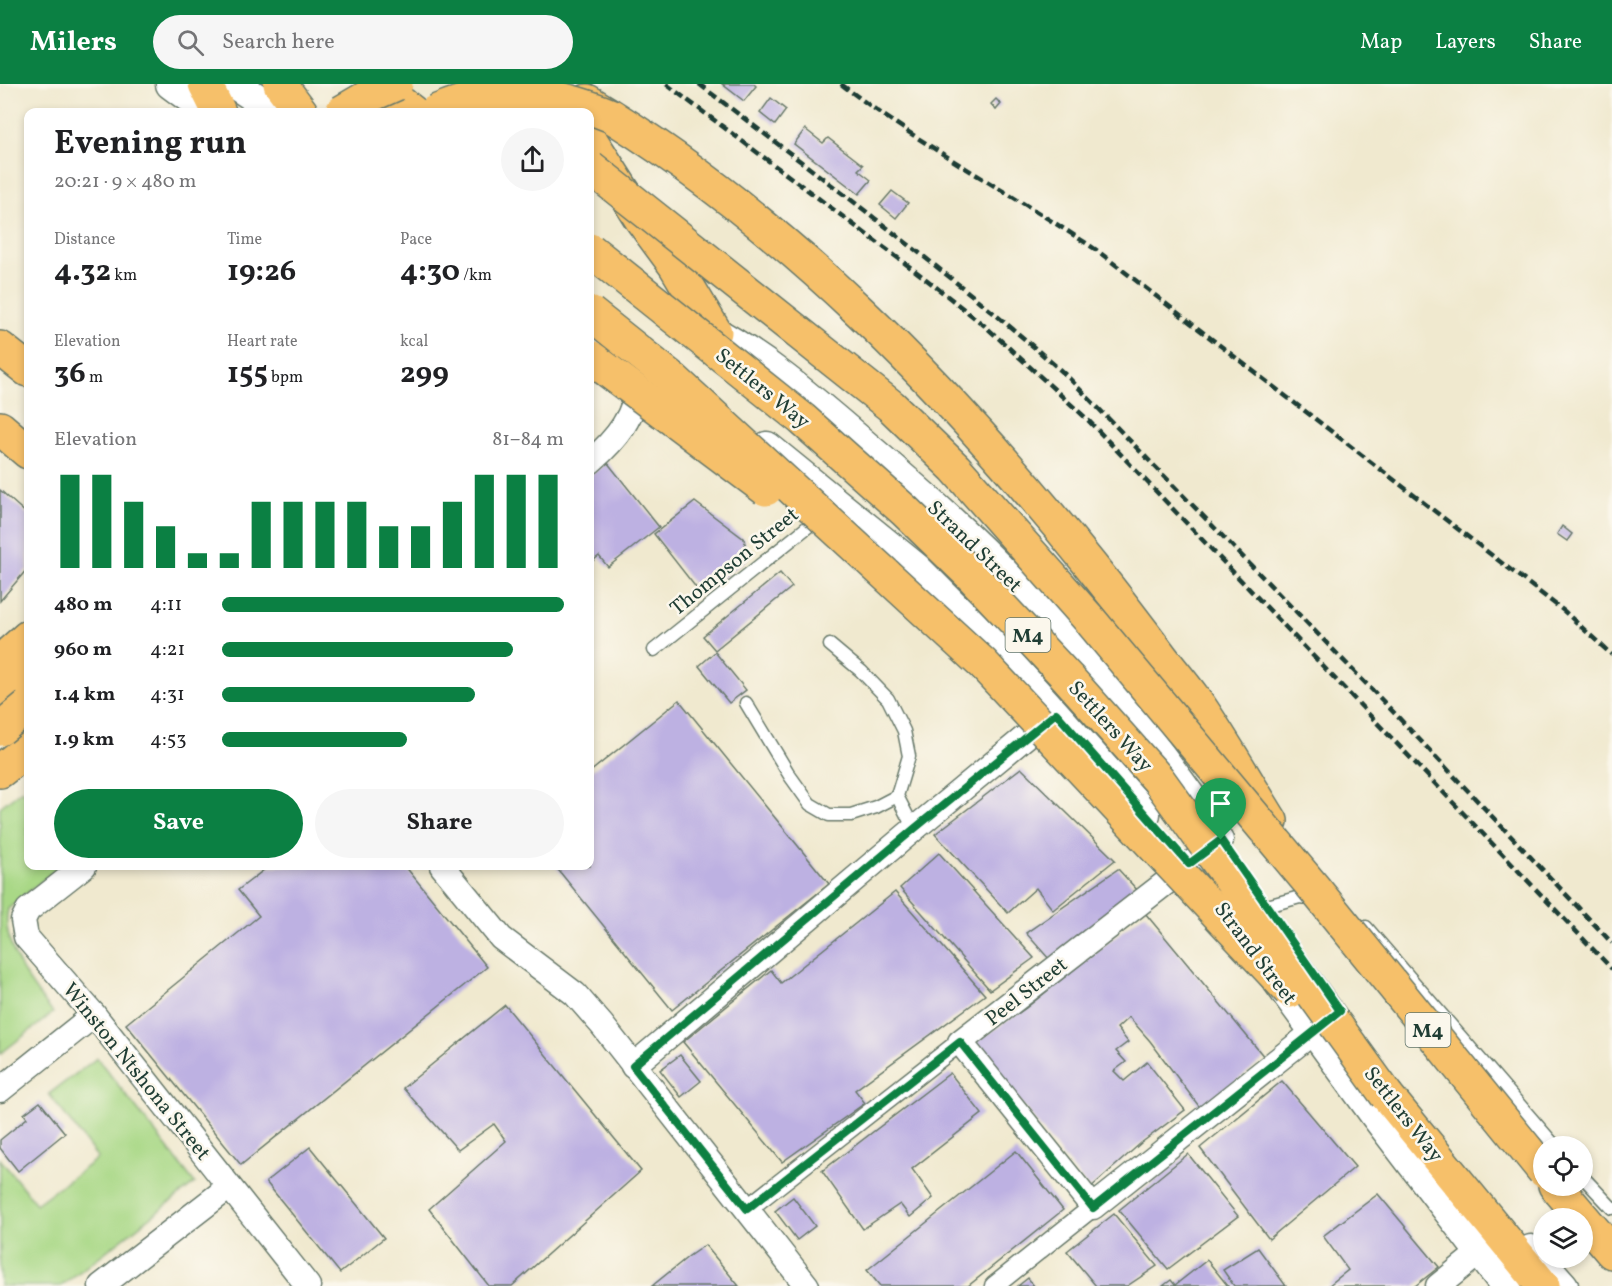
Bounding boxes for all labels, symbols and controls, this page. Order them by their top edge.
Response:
search box [153,15,573,69]
text: Milers [30,23,117,62]
icon: search [174,26,207,59]
text: Search here [222,27,335,58]
text: Map [1360,28,1402,57]
text: Layers [1435,28,1496,57]
text: Share [1529,28,1582,57]
text: Evening run [54,122,247,168]
button: share [501,128,564,191]
text: 20:21 · 9 × 480 m [54,168,197,196]
text: Distance [54,229,115,251]
text: Time [227,229,262,251]
text: Pace [400,229,432,251]
text: 4.32 [54,251,111,293]
text: 19:26 [227,251,296,293]
text: 4:30 [400,251,460,293]
text: km [111,265,137,287]
text: /km [460,265,492,287]
text: Elevation [54,331,121,353]
text: Heart rate [227,331,298,353]
text: kcal [400,331,428,353]
street label: Settlers Way [708,342,816,437]
text: 36 [54,353,86,395]
text: 155 [227,353,268,395]
text: 299 [400,353,449,395]
text: m [86,367,103,389]
text: bpm [268,367,303,389]
text: Elevation [54,426,137,454]
text: 81–84 m [492,426,564,454]
street label: Strand Street [920,494,1028,600]
street label: Thompson Street [664,501,806,623]
text: 480 m [54,591,113,619]
text: 4:11 [150,591,182,619]
road number: M4 [1006,618,1050,652]
text: 960 m [54,636,112,664]
text: 4:21 [150,636,185,664]
street label: Settlers Way [1061,675,1159,780]
text: 1.4 km [54,681,115,709]
text: 4:31 [150,681,185,709]
text: 1.9 km [54,726,114,754]
text: 4:53 [150,726,187,754]
pin [1195,778,1246,840]
icon: arrive [1204,787,1237,820]
button: Save [54,789,303,858]
button: Share [315,789,564,858]
street label: Strand Street [1207,897,1303,1011]
street label: Peel Street [980,951,1074,1034]
street label: Winston Ntshona Street [55,977,217,1167]
road number: M4 [1406,1013,1450,1047]
street label: Settlers Way [1356,1061,1450,1169]
map controls [1533,1136,1593,1268]
button: locate [1533,1136,1593,1196]
button: layers [1533,1208,1593,1268]

